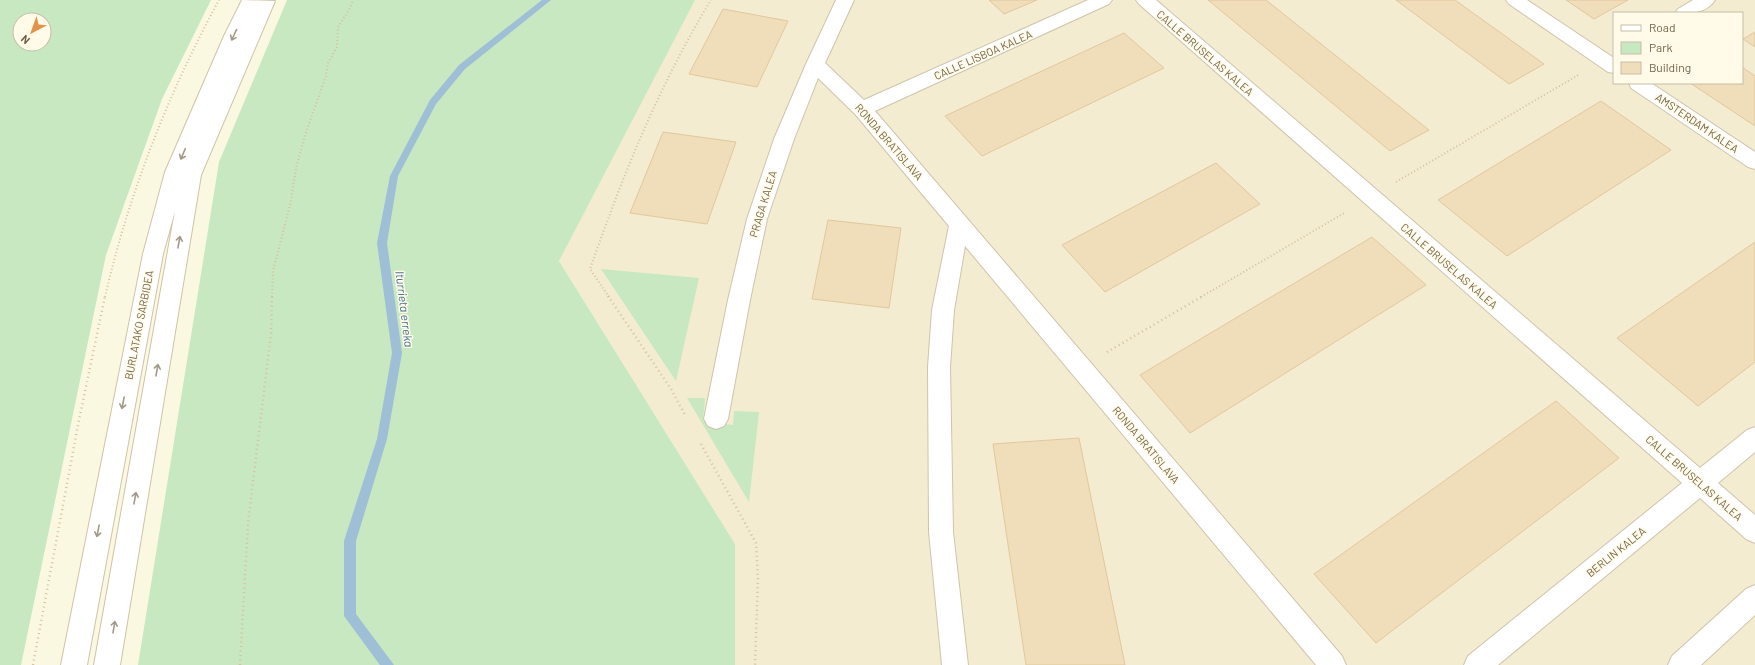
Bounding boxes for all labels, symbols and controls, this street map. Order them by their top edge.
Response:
street label: CALLE BRUSELAS KALEA [1154,7,1256,98]
north arrow [12,12,52,52]
legend [1613,12,1743,84]
text: Road [1649,20,1676,34]
street label: CALLE LISBOA KALEA [932,27,1034,82]
one-way arrow [230,29,237,41]
text: N [18,33,32,47]
text: Park [1649,40,1673,54]
text: Building [1649,60,1691,74]
street label: AMSTERDAM KALEA [1653,90,1741,155]
street label: RONDA BRATISLAVA [853,101,926,183]
one-way arrow [178,148,186,160]
street label: PRAGA KALEA [746,169,779,239]
street label: CALLE BRUSELAS KALEA [1398,220,1500,311]
one-way arrow [175,236,183,249]
street label: BURLATAKO SARBIDEA [122,269,156,381]
water label: Iturrieta erreka [393,270,417,348]
one-way arrow [154,364,162,377]
one-way arrow [119,396,127,409]
street label: RONDA BRATISLAVA [1110,403,1183,486]
street label: CALLE BRUSELAS KALEA [1643,432,1745,523]
one-way arrow [132,492,140,505]
one-way arrow [94,524,102,537]
street label: BERLIN KALEA [1584,524,1648,579]
one-way arrow [110,620,118,633]

